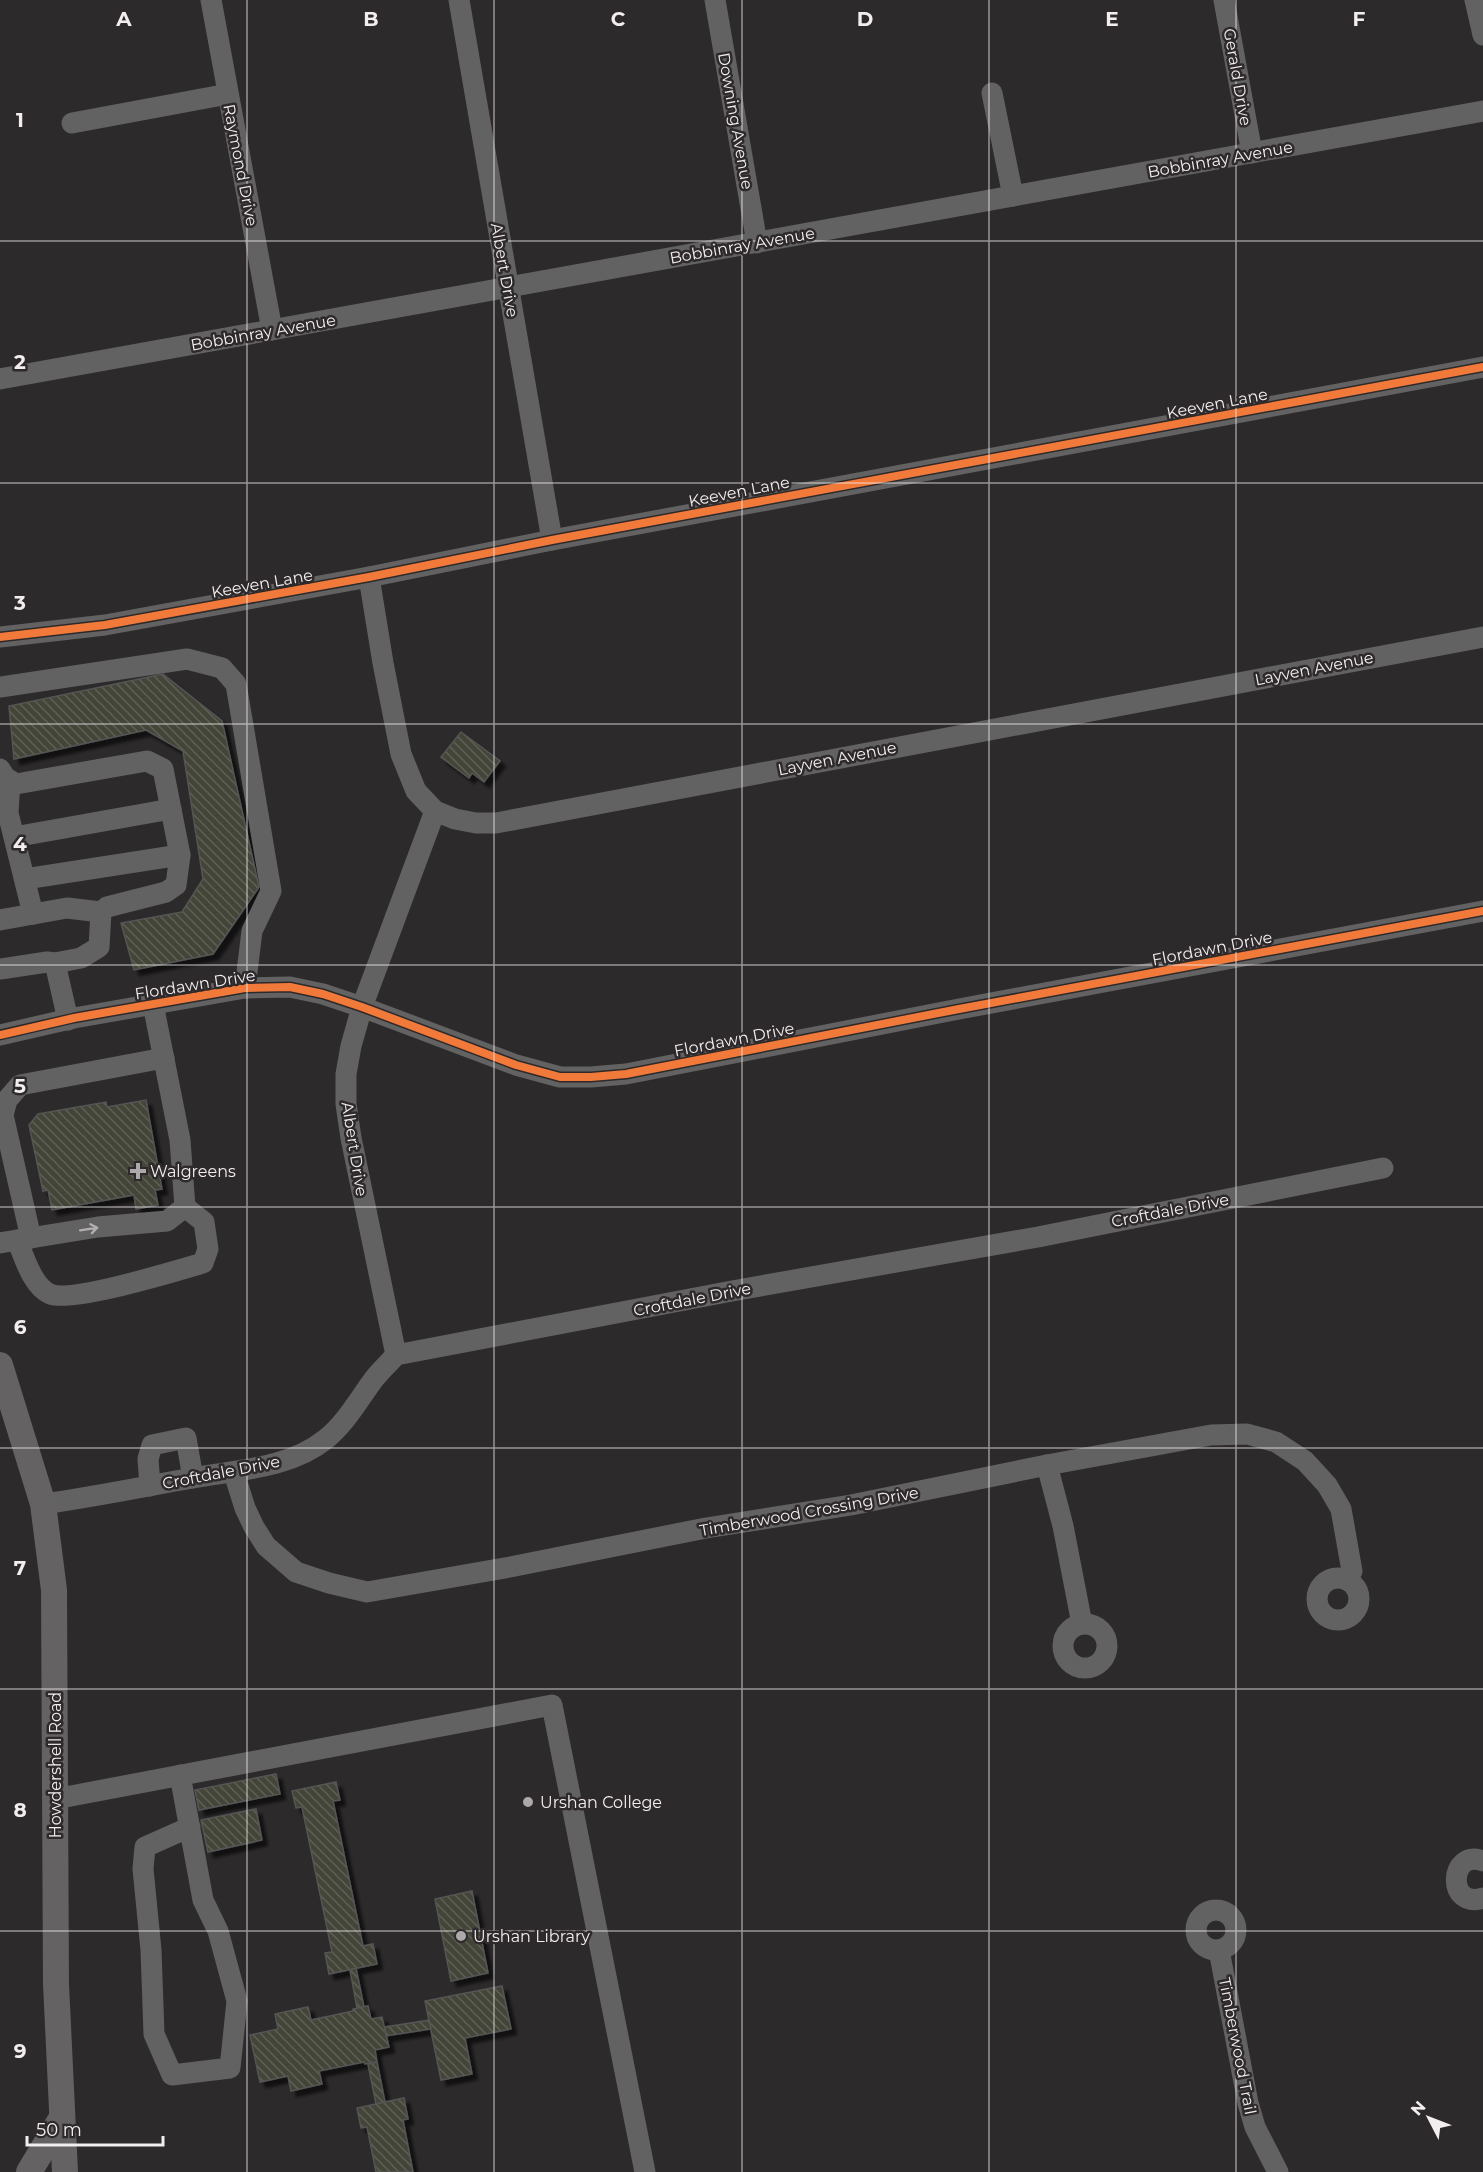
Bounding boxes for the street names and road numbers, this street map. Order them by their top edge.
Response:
street label: Gerald Drive [1220,27,1255,127]
street label: Downing Avenue [714,51,757,191]
street label: Raymond Drive [219,102,262,228]
street label: Bobbinray Avenue [1146,137,1294,182]
street label: Albert Drive [487,221,522,319]
street label: Bobbinray Avenue [668,223,816,268]
street label: Bobbinray Avenue [189,310,337,355]
street label: Keeven Lane [1165,384,1269,423]
street label: Keeven Lane [687,472,791,511]
street label: Keeven Lane [210,565,314,602]
street label: Layven Avenue [1253,648,1375,689]
street label: Layven Avenue [776,738,898,779]
street label: Flordawn Drive [1151,928,1274,969]
street label: Flordawn Drive [133,966,257,1003]
street label: Flordawn Drive [673,1019,796,1060]
street label: Albert Drive [338,1100,371,1198]
street label: Croftdale Drive [1110,1190,1231,1231]
street label: Croftdale Drive [632,1279,753,1320]
street label: Croftdale Drive [161,1452,282,1493]
street label: Timberwood Crossing Drive [698,1483,920,1540]
street label: Howdershell Road [46,1692,65,1838]
street label: Timberwood Trail [1215,1976,1260,2116]

